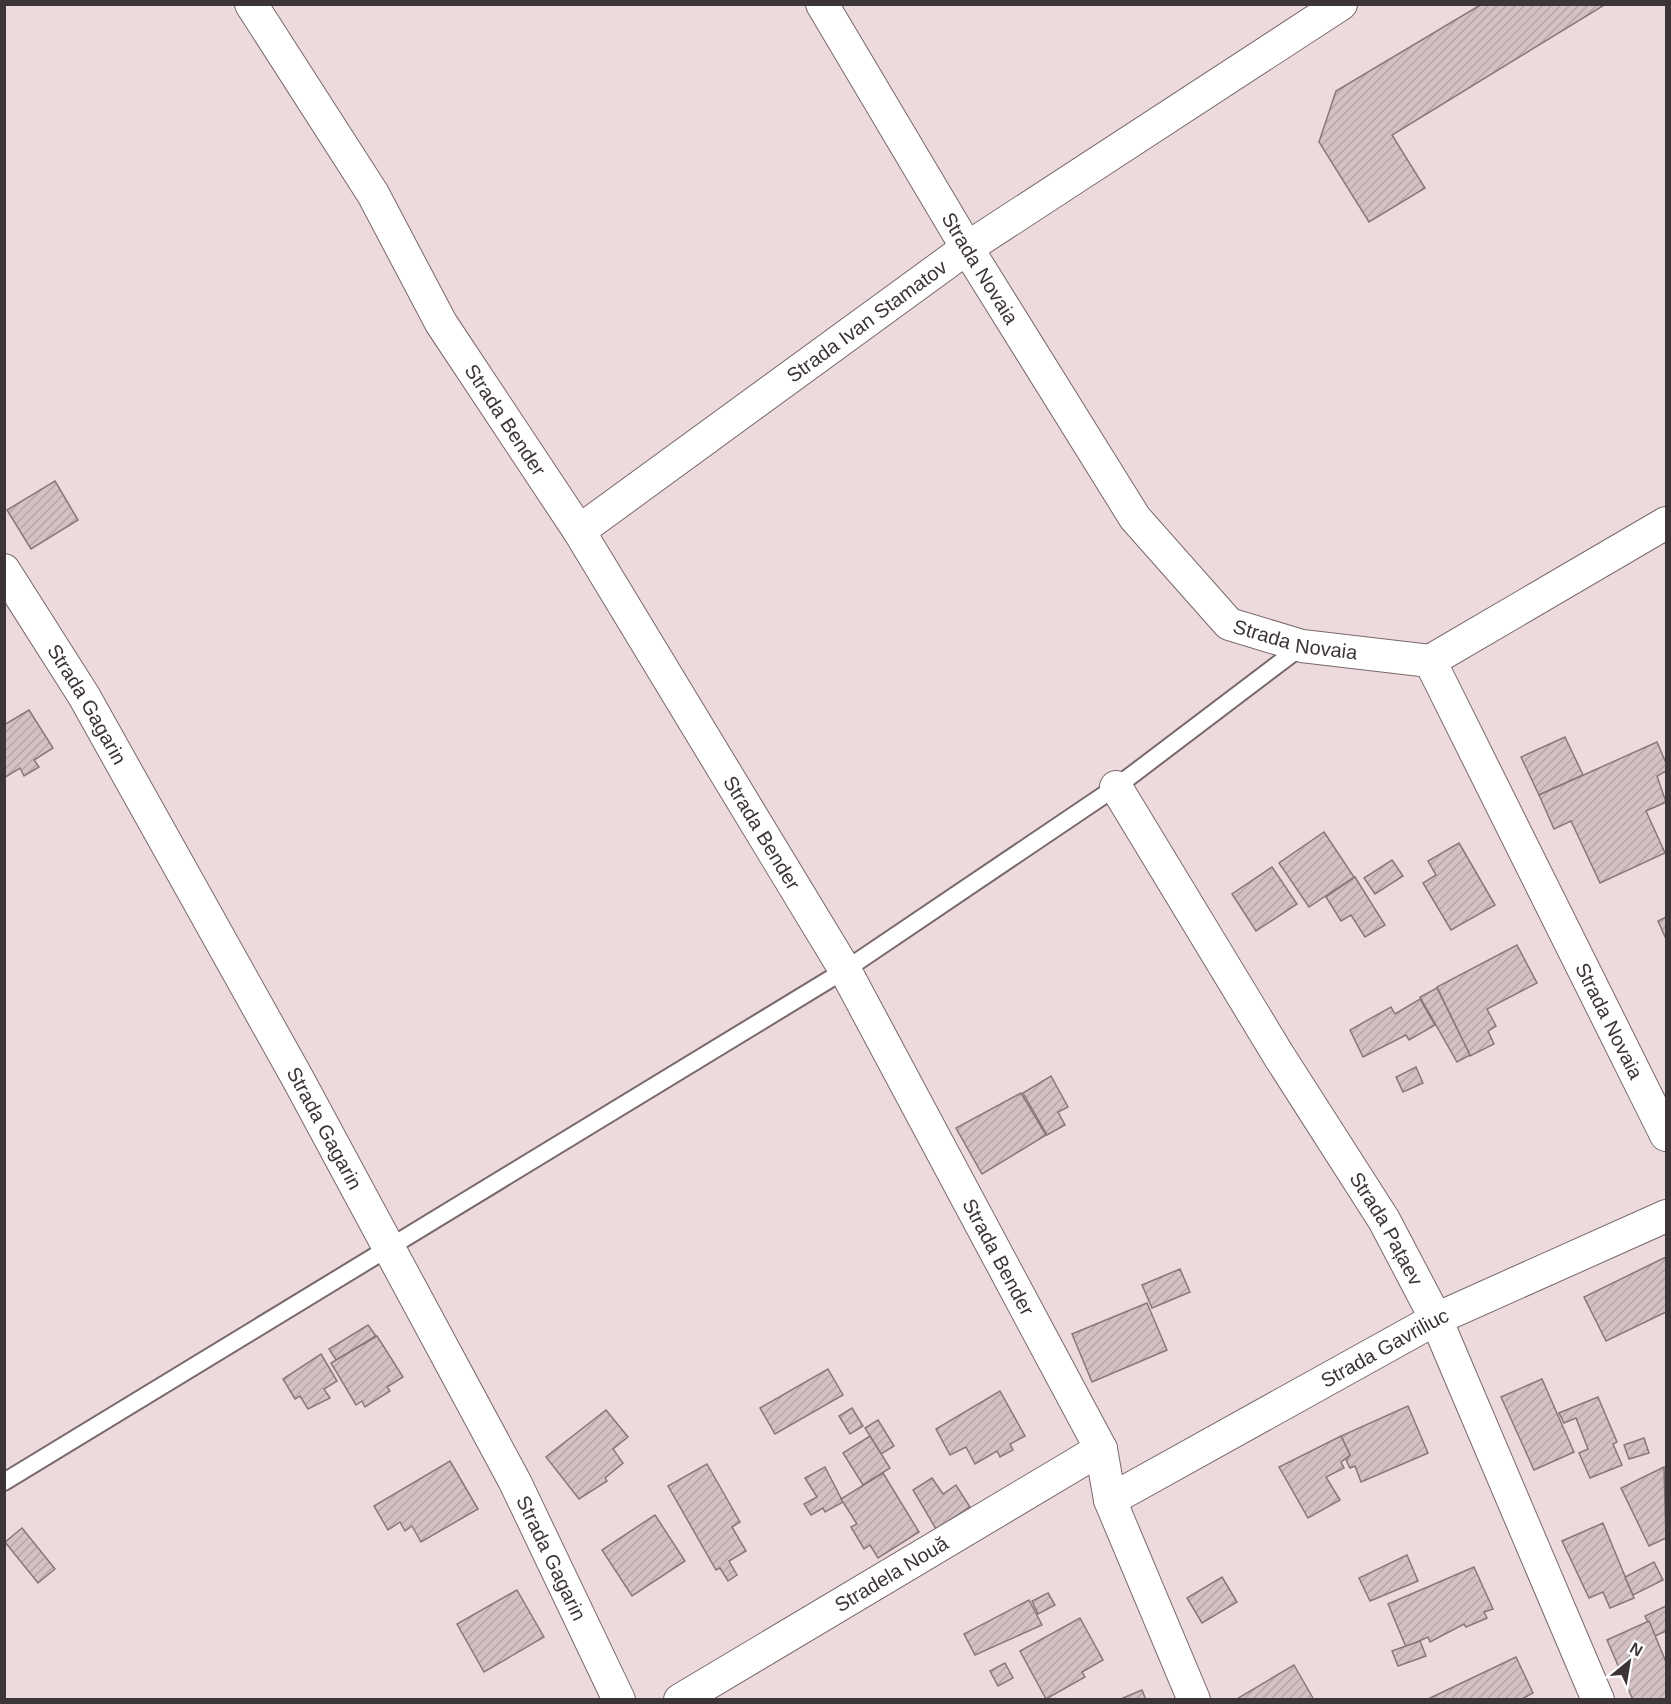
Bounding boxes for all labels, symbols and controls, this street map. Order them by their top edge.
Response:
street label: Strada Novaia [938,209,1023,329]
street label: Strada Ivan Stamatov [782,256,951,387]
street label: Strada Bender [461,360,550,480]
street label: Strada Novaia [1231,615,1359,664]
street label: Strada Gagarin [43,640,131,768]
street label: Strada Bender [719,772,805,894]
street label: Strada Novaia [1571,959,1648,1083]
street label: Strada Gagarin [283,1063,366,1193]
street label: Strada Pațaev [1345,1168,1427,1289]
street label: Strada Bender [958,1195,1039,1319]
street label: Strada Gavriliuc [1317,1304,1452,1392]
street label: Strada Gagarin [512,1492,590,1624]
street label: Stradela Nouă [831,1531,953,1616]
north arrow [1599,1632,1659,1692]
text: N [1627,1639,1646,1660]

